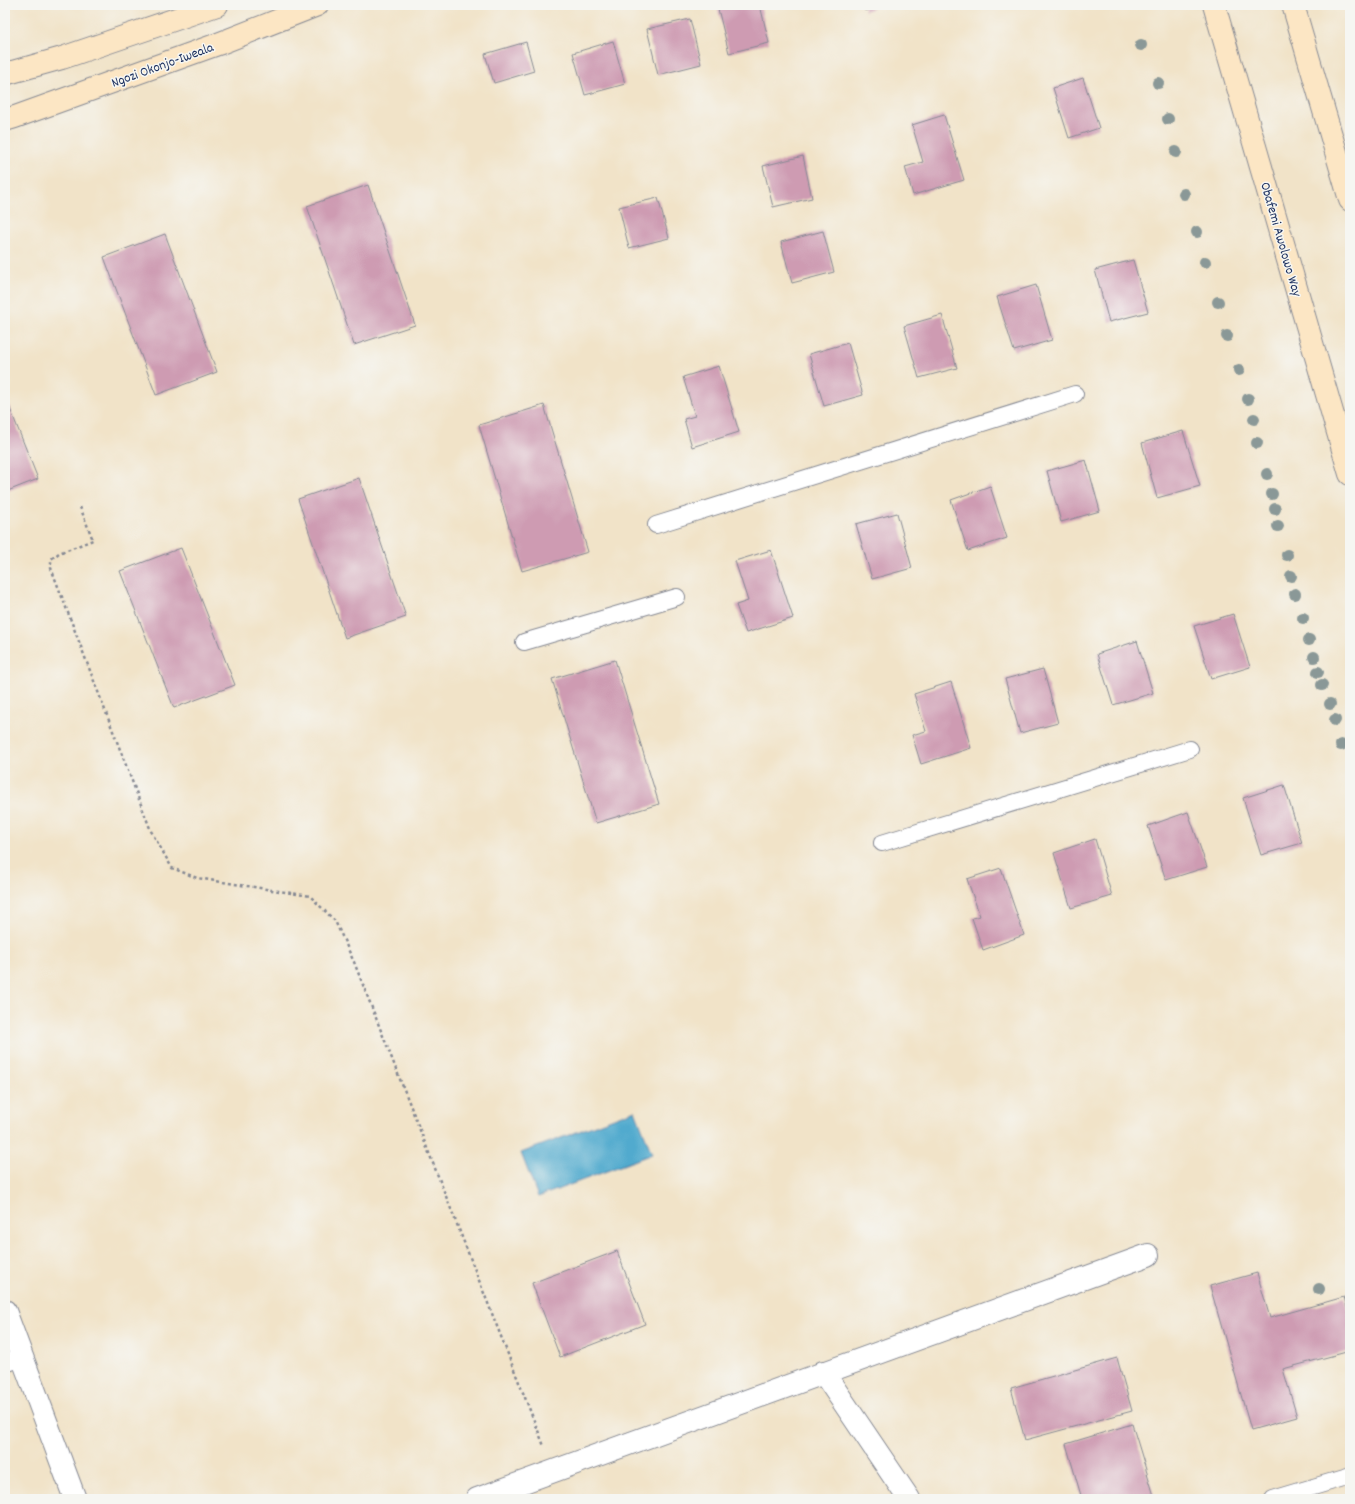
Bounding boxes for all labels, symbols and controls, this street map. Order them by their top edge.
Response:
street label: Ngozi Okonjo-Iweala [109,38,217,94]
street label: Obafemi Awolowo Way [1254,180,1306,299]

